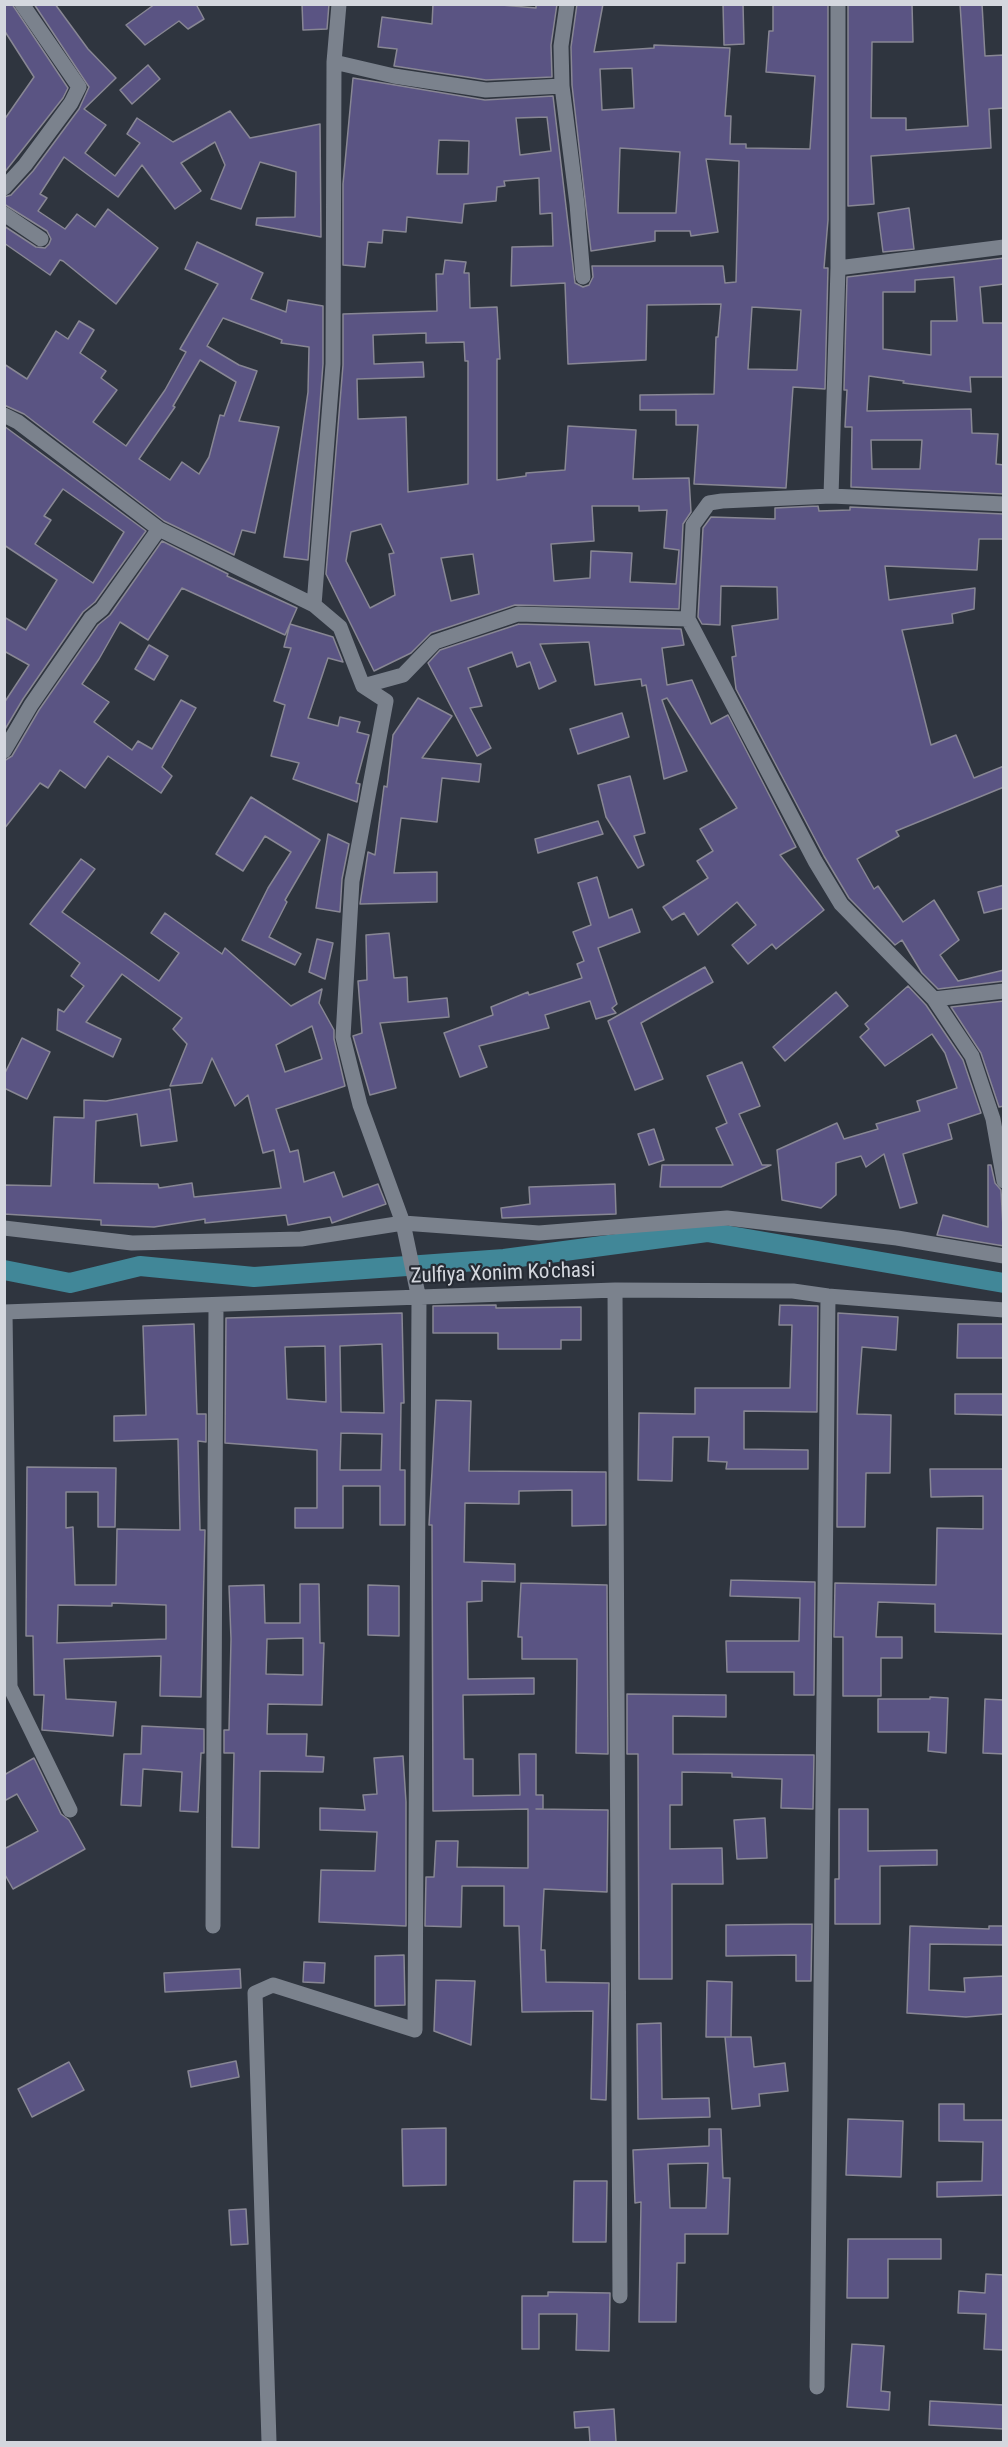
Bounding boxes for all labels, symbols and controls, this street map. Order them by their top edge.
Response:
street label: Zulfiya Xonim Ko'chasi [410,1258,596,1290]

